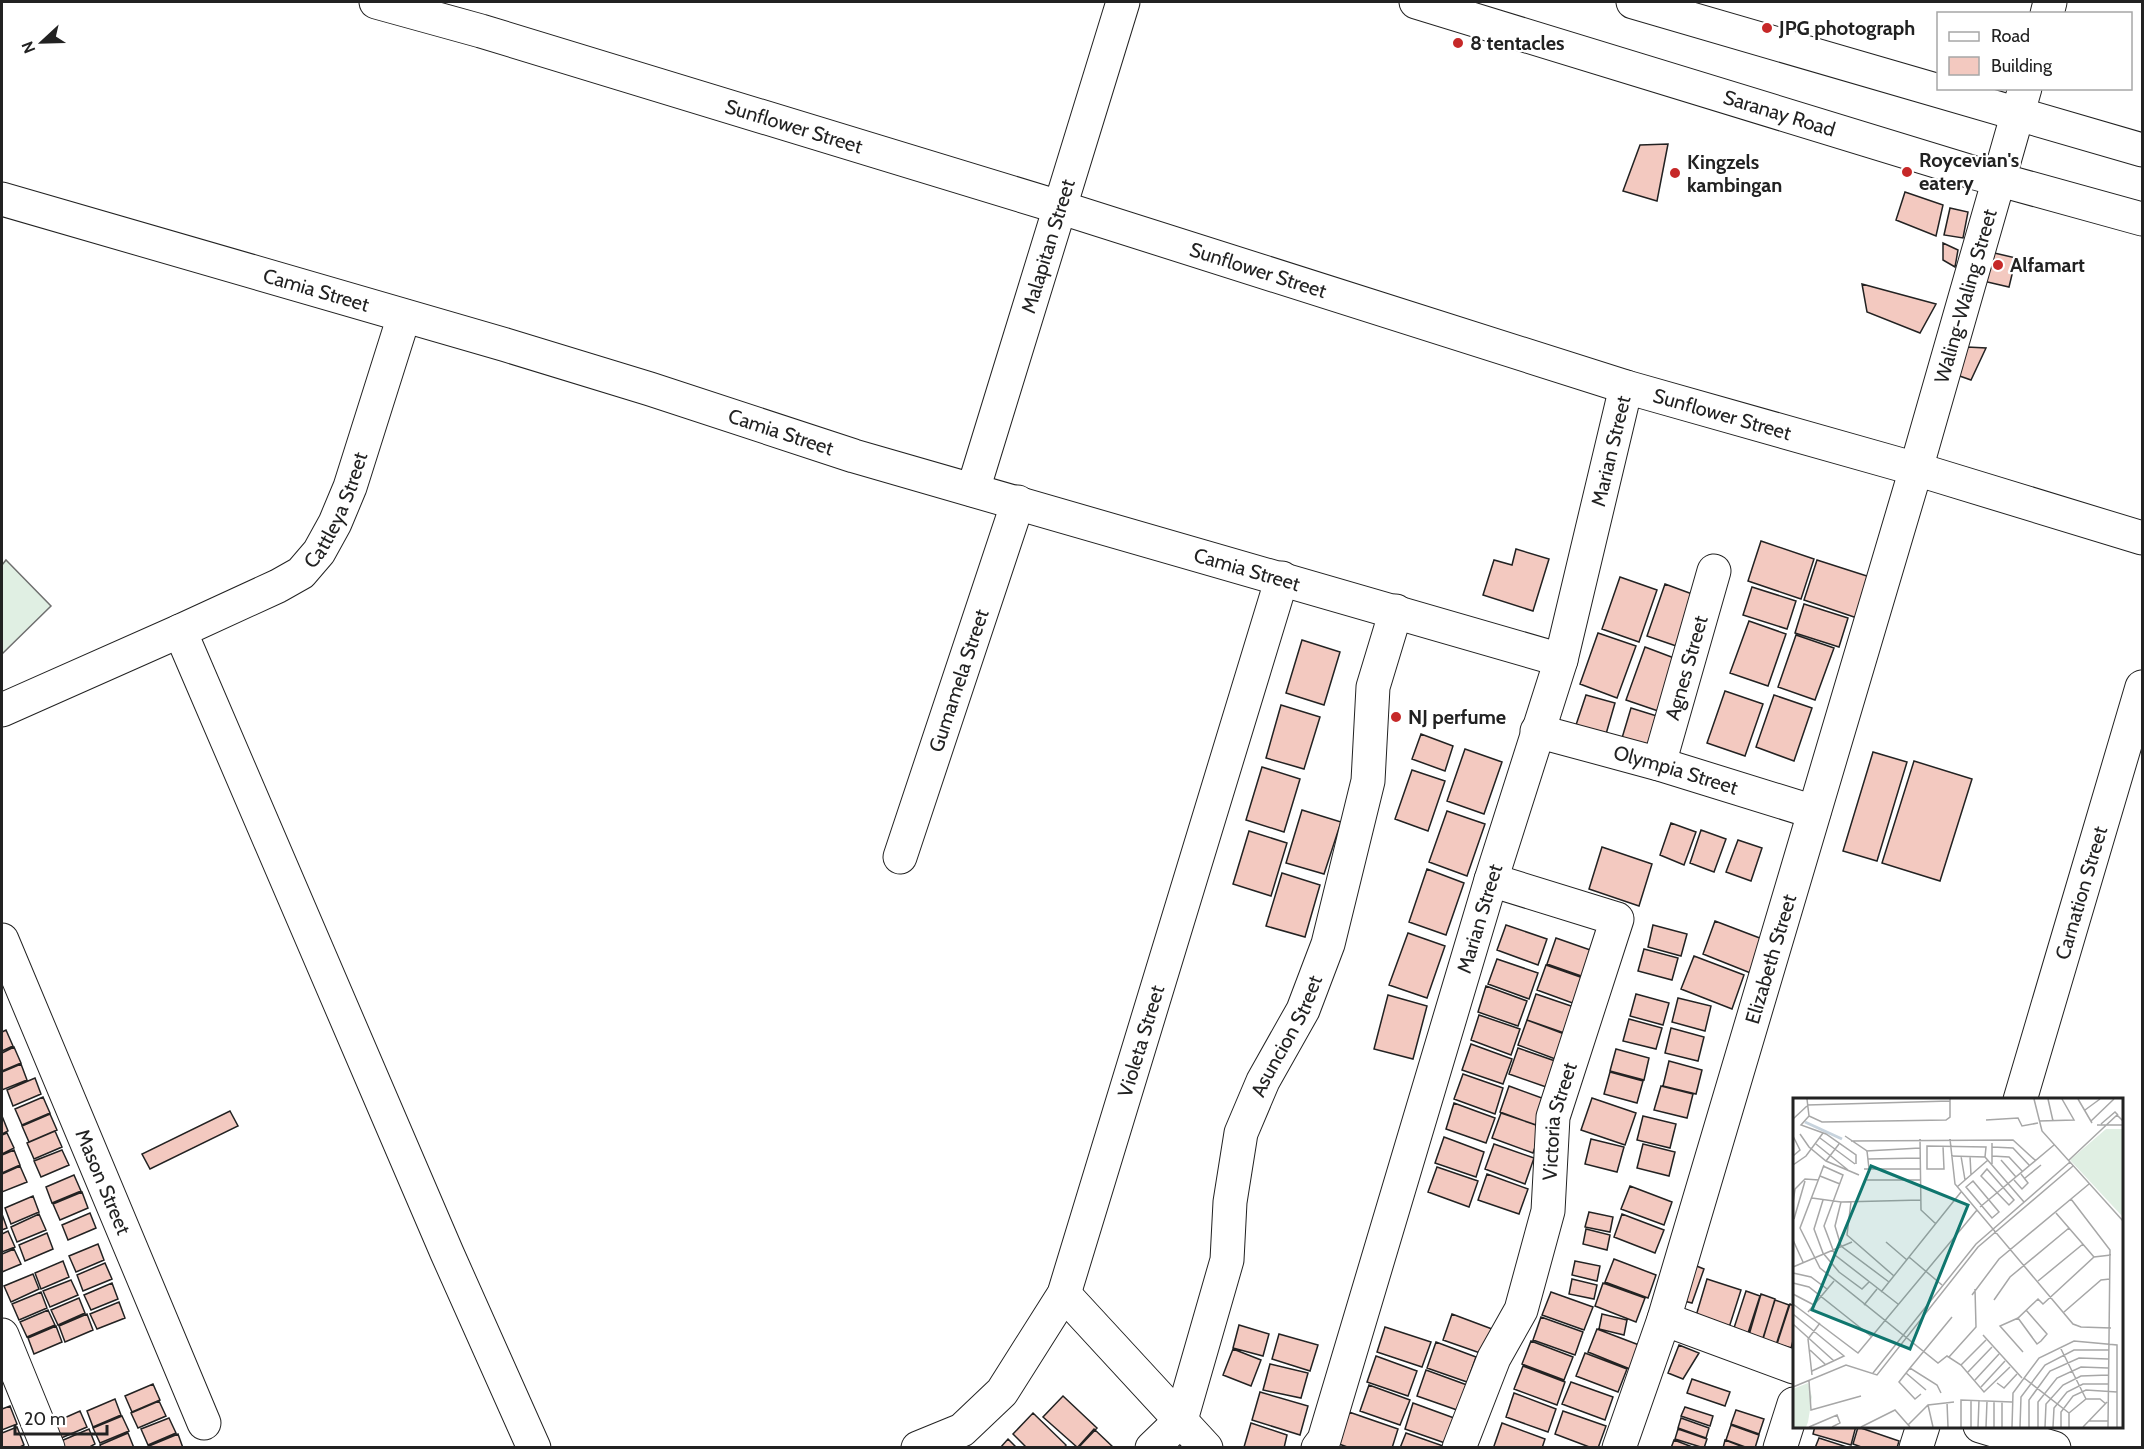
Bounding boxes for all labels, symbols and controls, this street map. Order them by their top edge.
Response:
north arrow [12,12,72,72]
legend [1937,12,2132,90]
place label: JPG photograph [1778,16,1915,40]
marker: JPG photograph [1760,21,1774,35]
text: Road [1991,25,2030,47]
place label: 8 tentacles [1470,31,1565,55]
marker: 8 tentacles [1451,36,1465,50]
text: N [18,39,39,56]
text: Building [1991,55,2053,77]
street label: Saranay Road [1721,85,1838,142]
street label: Sunflower Street [722,94,866,159]
place label: Roycevian's eatery [1919,148,2019,195]
place label: Kingzels kambingan [1687,150,1782,197]
marker: Roycevian's eatery [1900,165,1914,179]
marker: Kingzels kambingan [1668,166,1682,180]
street label: Malapitan Street [1016,176,1080,316]
street label: Waling-Waling Street [1929,206,2002,386]
street label: Sunflower Street [1187,237,1330,303]
place label: Alfamart [2010,253,2085,277]
marker: Alfamart [1991,258,2005,272]
street label: Camia Street [260,263,372,317]
street label: Sunflower Street [1651,383,1794,445]
street label: Marian Street [1586,393,1636,509]
street label: Camia Street [725,404,837,461]
street label: Cattleya Street [299,449,372,573]
street label: Camia Street [1191,543,1303,596]
street label: Gumamela Street [924,606,994,755]
street label: Agnes Street [1660,612,1713,723]
place label: NJ perfume [1408,705,1506,729]
marker: NJ perfume [1389,710,1403,724]
street label: Olympia Street [1611,740,1741,800]
street label: Carnation Street [2050,823,2112,962]
street label: Marian Street [1452,861,1507,976]
street label: Elizabeth Street [1740,891,1801,1027]
street label: Asuncion Street [1246,972,1327,1100]
street label: Violeta Street [1113,982,1169,1100]
street label: Victoria Street [1538,1059,1582,1181]
inset map [1793,1098,2123,1428]
street label: Mason Street [70,1125,136,1238]
scale bar [15,1398,106,1436]
text: 20 m [24,1408,66,1430]

